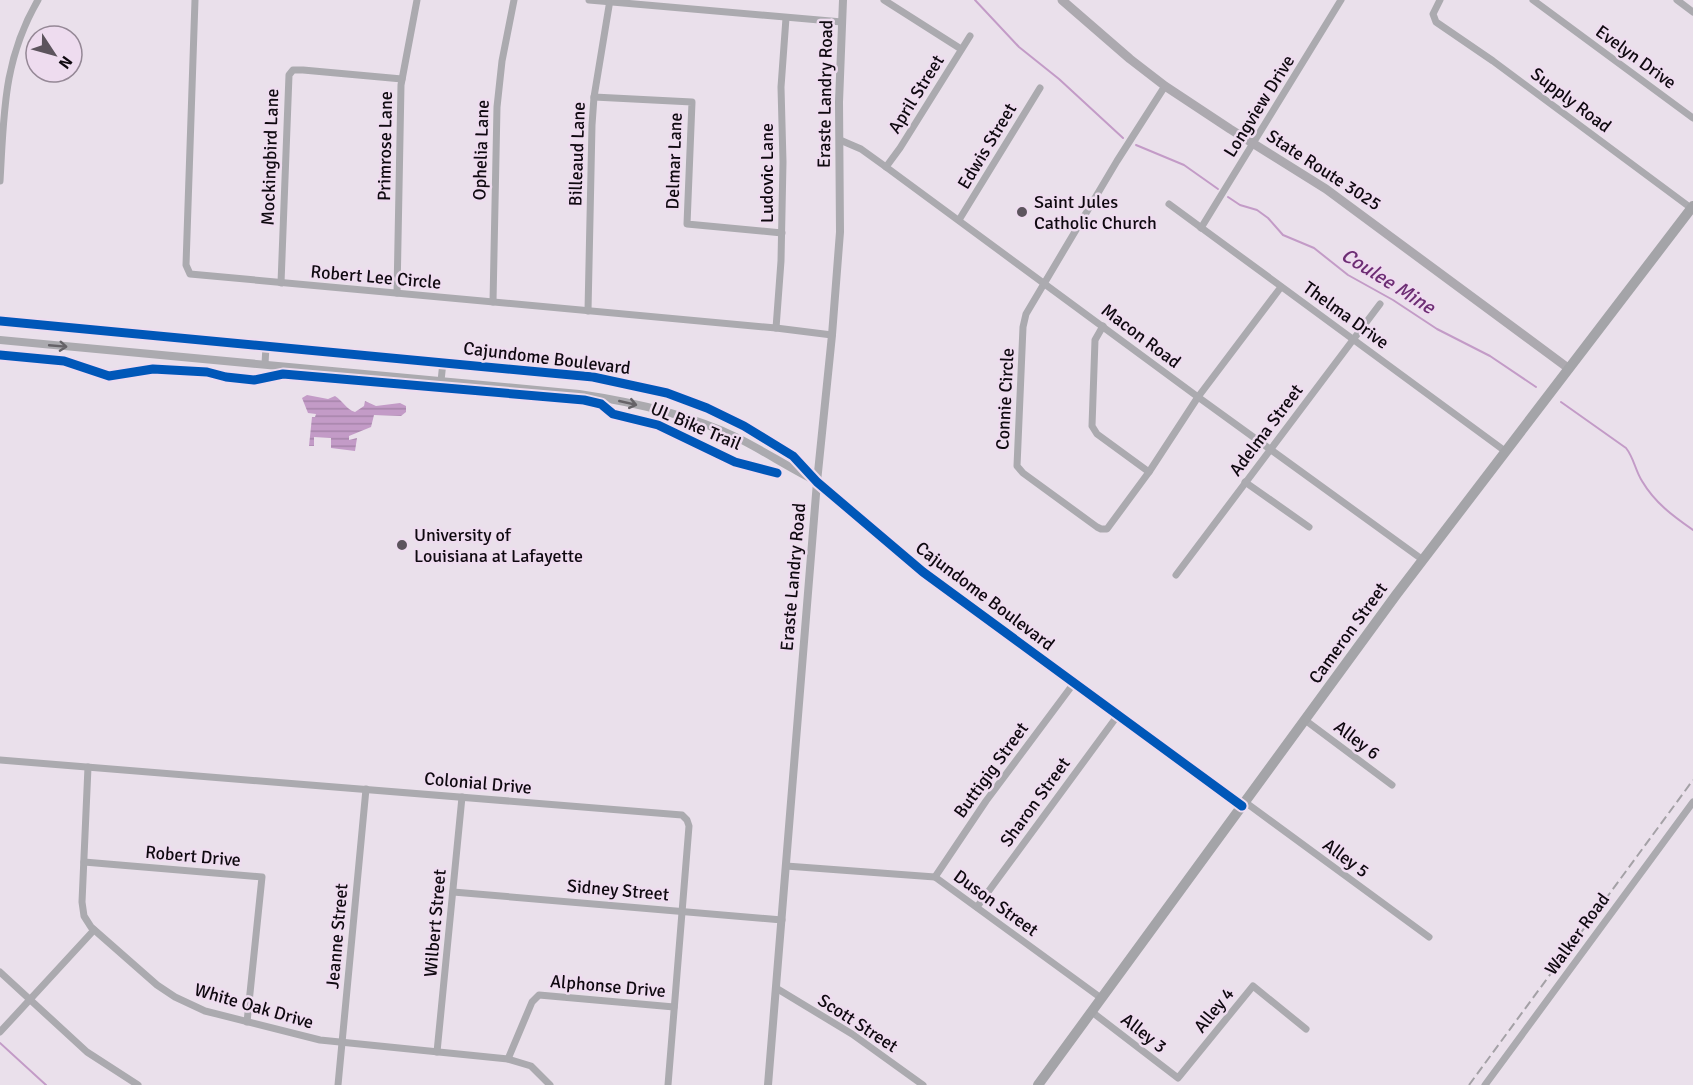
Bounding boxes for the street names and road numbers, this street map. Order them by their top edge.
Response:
street label: Eraste Landry Road [813,20,837,168]
street label: Evelyn Drive [1591,20,1681,94]
street label: April Street [883,51,949,137]
street label: Longview Drive [1219,51,1299,161]
street label: Supply Road [1526,63,1616,137]
street label: Mockingbird Lane [257,88,283,226]
street label: Primrose Lane [373,91,397,201]
street label: Ophelia Lane [468,99,494,201]
street label: Edwis Street [953,99,1021,193]
street label: Billeaud Lane [564,101,590,207]
street label: Delmar Lane [661,112,687,210]
street label: Ludovic Lane [756,123,778,223]
street label: State Route 3025 [1263,125,1385,215]
street label: Robert Lee Circle [310,260,442,294]
street label: Thelma Drive [1299,277,1393,353]
street label: Macon Road [1097,299,1185,373]
street label: Cajundome Boulevard [462,337,632,379]
street label: Connie Circle [991,347,1019,451]
street label: Adelma Street [1224,380,1308,480]
street label: UL Bike Trail [647,397,745,455]
street label: Eraste Landry Road [776,502,810,652]
street label: Cajundome Boulevard [911,537,1059,655]
street label: Cameron Street [1304,578,1392,688]
street label: Alley 6 [1330,716,1384,764]
street label: Buttigig Street [949,718,1033,822]
street label: Sharon Street [995,753,1075,851]
street label: Colonial Drive [423,767,533,799]
street label: Alley 5 [1319,834,1373,882]
street label: Robert Drive [144,841,242,871]
street label: Duson Street [949,865,1043,941]
street label: Wilbert Street [419,868,451,978]
street label: Sidney Street [566,875,670,905]
street label: Jeanne Street [321,882,353,990]
street label: Walker Road [1540,889,1614,979]
street label: Alphonse Drive [549,970,667,1002]
street label: White Oak Drive [192,978,316,1034]
street label: Alley 4 [1189,983,1239,1037]
street label: Scott Street [814,989,902,1057]
street label: Alley 3 [1117,1008,1171,1058]

